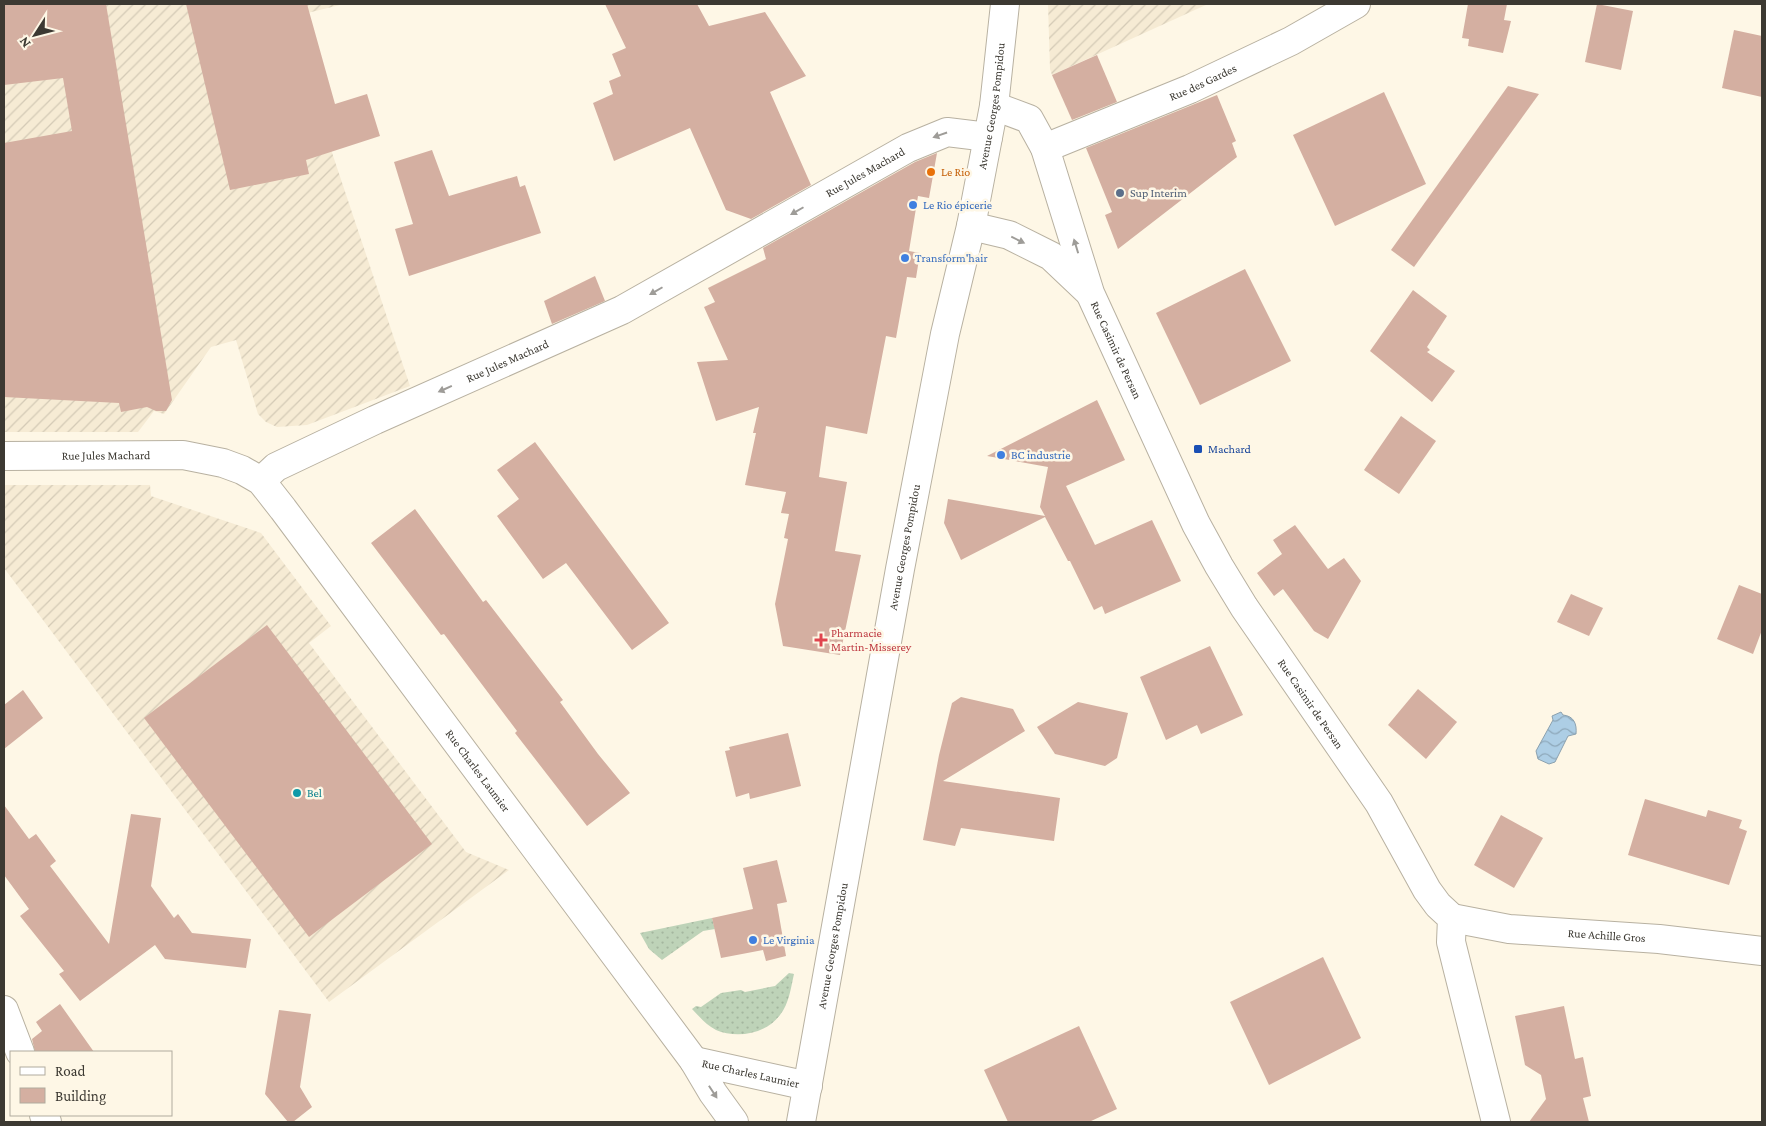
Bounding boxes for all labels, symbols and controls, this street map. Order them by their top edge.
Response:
north arrow [10,10,60,60]
text: N [15,34,34,51]
street label: Avenue Georges Pompidou [975,41,1008,171]
street label: Rue des Gardes [1167,61,1239,104]
one-way arrow [933,132,948,139]
street label: Rue Jules Machard [823,144,908,200]
place label: Le Rio [941,165,970,179]
marker: Le Rio [925,166,937,178]
place label: Sup Interim [1130,186,1187,200]
marker: Sup Interim [1114,187,1126,199]
place label: Le Rio épicerie [923,198,992,212]
marker: Le Rio épicerie [907,199,919,211]
one-way arrow [790,206,803,215]
one-way arrow [1011,236,1025,244]
one-way arrow [1072,238,1080,253]
place label: Transform'hair [915,251,989,265]
marker: Transform'hair [899,252,911,264]
one-way arrow [649,286,662,295]
street label: Rue Casimir de Persan [1088,299,1145,402]
street label: Rue Jules Machard [464,336,551,385]
one-way arrow [438,386,452,394]
place label: Machard [1208,442,1251,456]
marker: Machard [1192,443,1204,455]
street label: Rue Jules Machard [62,448,151,463]
place label: BC industrie [1011,448,1071,462]
marker: BC industrie [995,449,1007,461]
street label: Avenue Georges Pompidou [886,482,923,611]
place label: Pharmacie Martin-Misserey [831,626,912,654]
marker: Pharmacie Martin-Misserey [815,634,827,646]
street label: Rue Casimir de Persan [1275,656,1347,752]
street label: Rue Charles Laumier [443,727,514,815]
place label: Bel [307,786,322,800]
marker: Bel [291,787,303,799]
street label: Avenue Georges Pompidou [814,881,851,1010]
street label: Rue Achille Gros [1567,926,1646,945]
place label: Le Virginia [763,933,815,947]
marker: Le Virginia [747,934,759,946]
legend [10,1051,172,1116]
street label: Rue Charles Laumier [701,1056,801,1091]
text: Road [55,1063,86,1079]
one-way arrow [708,1086,718,1099]
text: Building [55,1088,106,1105]

